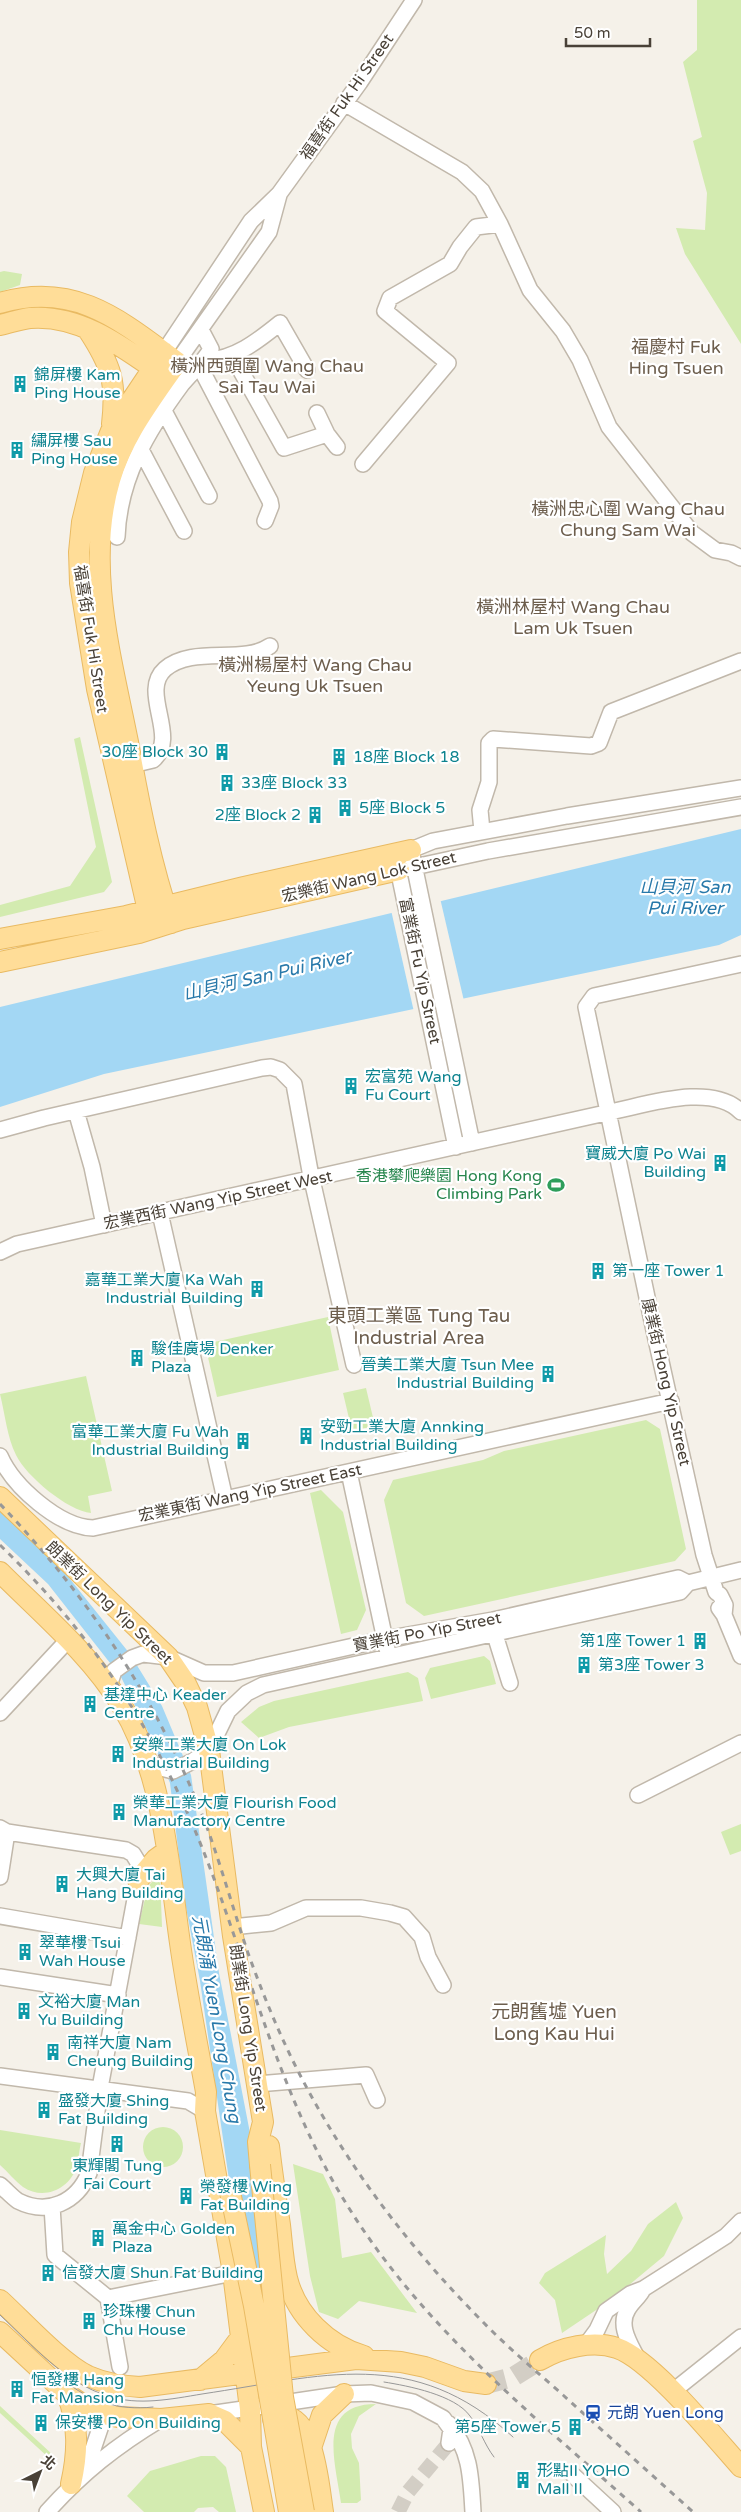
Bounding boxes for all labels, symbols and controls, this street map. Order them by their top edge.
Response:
scale bar [566,15,650,47]
text: 50 m [574,24,611,42]
street label: 福喜街 Fuk Hi Street [296,30,398,164]
district label: 福慶村 Fuk Hing Tsuen [628,336,724,379]
district label: 橫洲西頭圍 Wang Chau Sai Tau Wai [170,355,364,398]
place label: 錦屏樓 Kam Ping House [34,365,121,403]
building icon: 錦屏樓 Kam Ping House [10,374,30,394]
place label: 繡屏樓 Sau Ping House [31,431,118,469]
building icon: 繡屏樓 Sau Ping House [7,440,27,460]
district label: 橫洲忠心圍 Wang Chau Chung Sam Wai [531,498,725,541]
street label: 福喜街 Fuk Hi Street [69,563,113,715]
district label: 橫洲林屋村 Wang Chau Lam Uk Tsuen [476,596,670,639]
district label: 橫洲楊屋村 Wang Chau Yeung Uk Tsuen [218,654,412,697]
place label: 30座 Block 30 [102,742,208,762]
building icon: 30座 Block 30 [212,742,232,762]
building icon: 18座 Block 18 [329,747,349,767]
place label: 18座 Block 18 [353,747,459,767]
building icon: 33座 Block 33 [217,773,237,793]
place label: 33座 Block 33 [241,773,347,793]
building icon: 5座 Block 5 [335,798,355,818]
place label: 5座 Block 5 [359,798,445,818]
place label: 2座 Block 2 [215,805,301,825]
building icon: 2座 Block 2 [305,805,325,825]
street label: 宏樂街 Wang Lok Street [280,847,458,907]
water label: 山貝河 San Pui River [640,876,731,919]
street label: 富業街 Fu Yip Street [395,896,445,1046]
water label: 山貝河 San Pui River [181,945,355,1005]
place label: 宏富苑 Wang Fu Court [365,1067,462,1105]
building icon: 宏富苑 Wang Fu Court [341,1076,361,1096]
place label: 寶威大廈 Po Wai Building [585,1144,706,1182]
building icon: 寶威大廈 Po Wai Building [710,1153,730,1173]
street label: 宏業西街 Wang Yip Street West [102,1166,334,1234]
place label: 香港攀爬樂園 Hong Kong Climbing Park [356,1166,542,1204]
sports icon: 香港攀爬樂園 Hong Kong Climbing Park [546,1175,566,1195]
building icon: 第一座 Tower 1 [588,1261,608,1281]
place label: 第一座 Tower 1 [612,1261,724,1281]
place label: 嘉華工業大廈 Ka Wah Industrial Building [85,1270,243,1308]
building icon: 嘉華工業大廈 Ka Wah Industrial Building [247,1279,267,1299]
street label: 康業街 Hong Yip Street [637,1296,695,1468]
district label: 東頭工業區 Tung Tau Industrial Area [328,1305,510,1349]
place label: 駿佳廣場 Denker Plaza [151,1339,274,1377]
building icon: 駿佳廣場 Denker Plaza [127,1348,147,1368]
place label: 晉美工業大廈 Tsun Mee Industrial Building [361,1355,534,1393]
building icon: 晉美工業大廈 Tsun Mee Industrial Building [538,1364,558,1384]
place label: 安勁工業大廈 Annking Industrial Building [320,1417,484,1455]
place label: 富華工業大廈 Fu Wah Industrial Building [71,1422,229,1460]
building icon: 安勁工業大廈 Annking Industrial Building [296,1426,316,1446]
building icon: 富華工業大廈 Fu Wah Industrial Building [233,1431,253,1451]
street label: 宏業東街 Wang Yip Street East [137,1460,363,1526]
street label: 朗業街 Long Yip Street [41,1537,177,1669]
street label: 寶業街 Po Yip Street [351,1608,503,1656]
place label: 第1座 Tower 1 [580,1631,686,1651]
building icon: 第1座 Tower 1 [690,1631,710,1651]
building icon: 第3座 Tower 3 [574,1655,594,1675]
place label: 第3座 Tower 3 [598,1655,705,1675]
place label: 基達中心 Keader Centre [104,1685,227,1723]
building icon: 基達中心 Keader Centre [80,1694,100,1714]
place label: 安樂工業大廈 On Lok Industrial Building [132,1735,287,1773]
building icon: 安樂工業大廈 On Lok Industrial Building [108,1744,128,1764]
place label: 榮華工業大廈 Flourish Food Manufactory Centre [133,1793,337,1831]
building icon: 榮華工業大廈 Flourish Food Manufactory Centre [109,1802,129,1822]
place label: 大興大廈 Tai Hang Building [76,1865,184,1903]
building icon: 大興大廈 Tai Hang Building [52,1874,72,1894]
water label: 元朗涌 Yuen Long Chung [188,1913,246,2126]
place label: 翠華樓 Tsui Wah House [39,1933,126,1971]
building icon: 翠華樓 Tsui Wah House [15,1942,35,1962]
street label: 朗業街 Long Yip Street [225,1943,271,2113]
place label: 文裕大廈 Man Yu Building [38,1992,140,2030]
building icon: 文裕大廈 Man Yu Building [14,2001,34,2021]
district label: 元朗舊墟 Yuen Long Kau Hui [491,2001,617,2045]
place label: 南祥大廈 Nam Cheung Building [67,2033,193,2071]
building icon: 南祥大廈 Nam Cheung Building [43,2042,63,2062]
place label: 盛發大廈 Shing Fat Building [58,2091,169,2129]
building icon: 盛發大廈 Shing Fat Building [34,2100,54,2120]
building icon: 東輝閣 Tung Fai Court [107,2134,127,2154]
place label: 東輝閣 Tung Fai Court [72,2156,162,2194]
place label: 榮發樓 Wing Fat Building [200,2177,292,2215]
building icon: 榮發樓 Wing Fat Building [176,2186,196,2206]
place label: 萬金中心 Golden Plaza [112,2219,235,2257]
building icon: 萬金中心 Golden Plaza [88,2228,108,2248]
building icon: 信發大廈 Shun Fat Building [38,2263,58,2283]
place label: 信發大廈 Shun Fat Building [62,2263,263,2283]
place label: 珍珠樓 Chun Chu House [103,2302,195,2340]
building icon: 珍珠樓 Chun Chu House [79,2311,99,2331]
place label: 恒發樓 Hang Fat Mansion [31,2370,124,2408]
building icon: 恒發樓 Hang Fat Mansion [7,2379,27,2399]
station icon: 元朗 Yuen Long [583,2403,603,2423]
place label: 元朗 Yuen Long [607,2403,724,2423]
building icon: 保安樓 Po On Building [31,2413,51,2433]
place label: 保安樓 Po On Building [55,2413,221,2433]
place label: 第5座 Tower 5 [455,2417,561,2437]
building icon: 第5座 Tower 5 [565,2417,585,2437]
north arrow [15,2447,65,2497]
text: 北 [37,2452,59,2474]
place label: 形點II YOHO Mall II [537,2461,630,2499]
building icon: 形點II YOHO Mall II [513,2470,533,2490]

